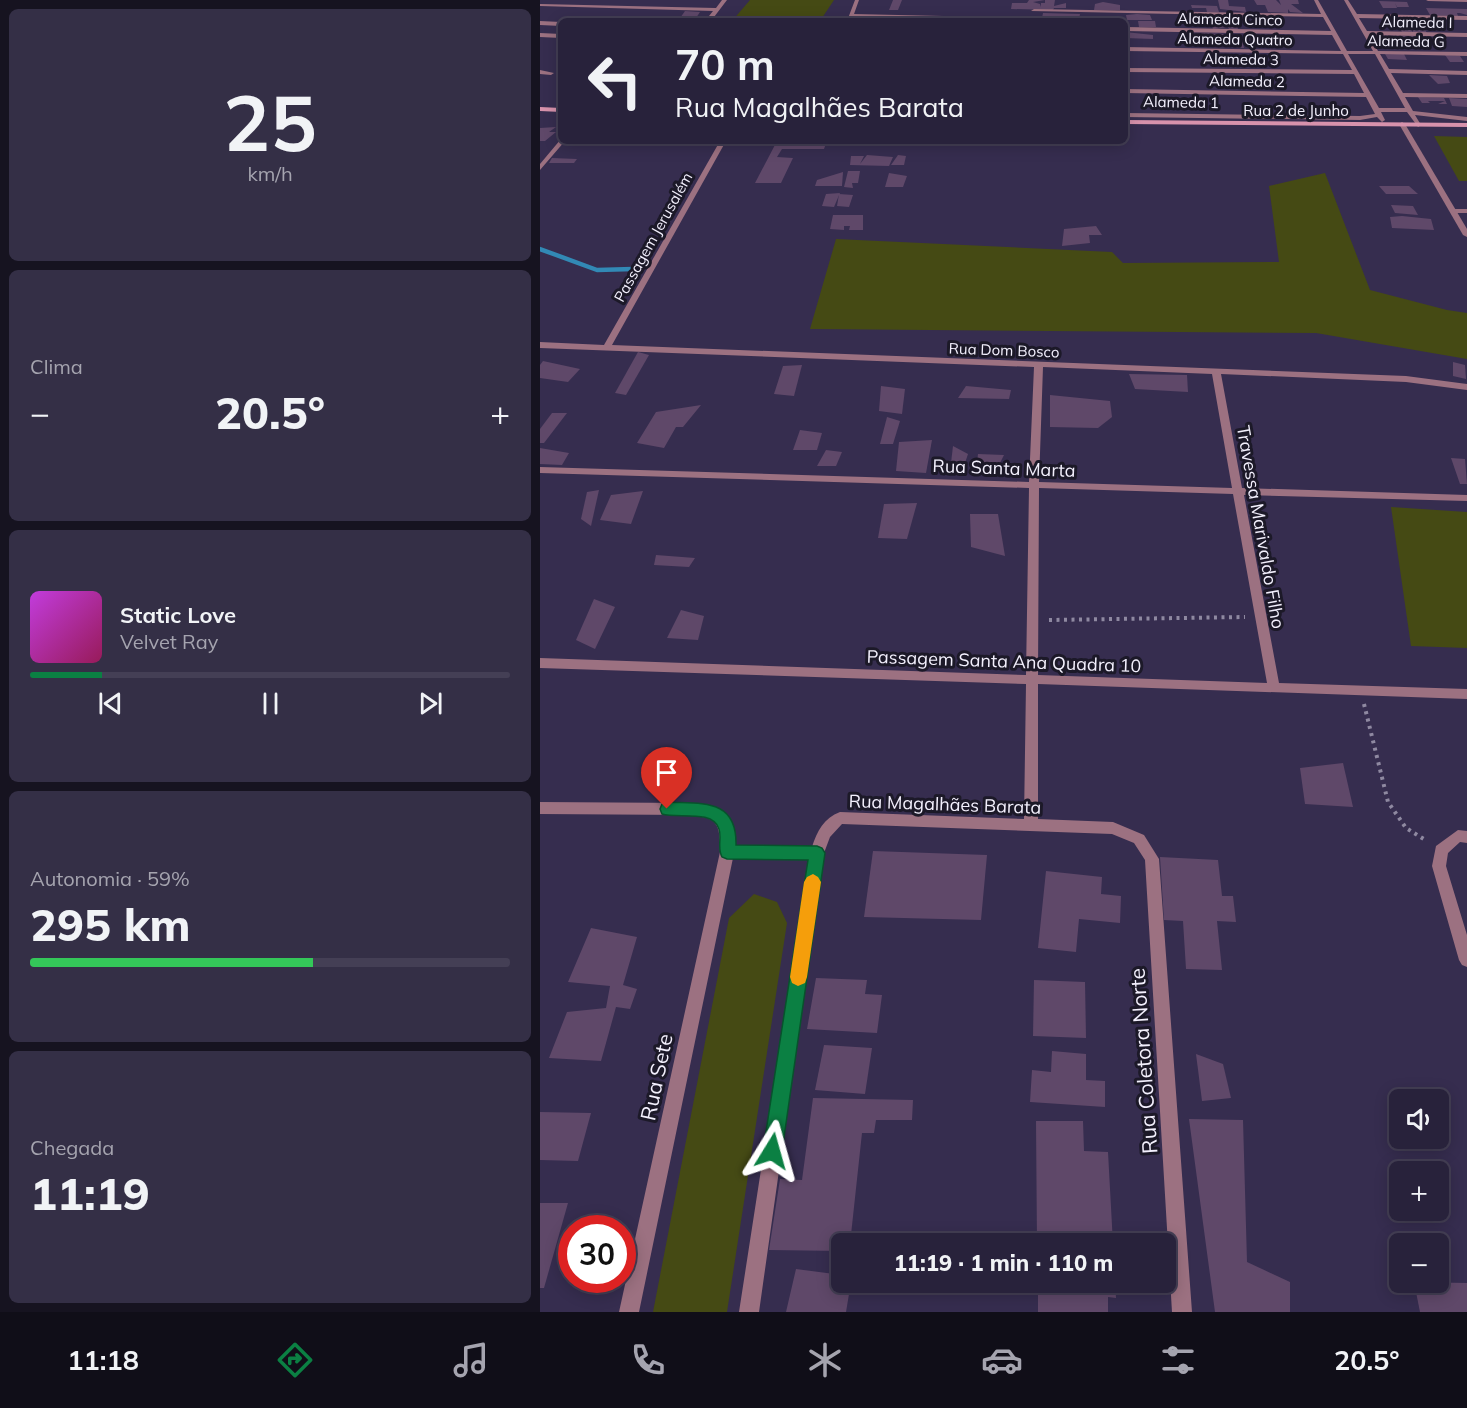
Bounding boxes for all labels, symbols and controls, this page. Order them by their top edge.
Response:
street label: Alameda Cinco [1177,9,1283,29]
street label: Alameda I [1381,12,1453,32]
street label: Alameda Quatro [1177,28,1293,50]
street label: Alameda G [1367,31,1445,51]
text: 70 m [675,38,775,91]
icon: left [576,42,654,120]
street label: Alameda 3 [1203,49,1279,69]
street label: Alameda 2 [1209,71,1285,91]
text: 25 [223,73,317,171]
text: Rua Magalhães Barata [675,90,964,124]
street label: Alameda 1 [1143,92,1219,112]
street label: Rua 2 de Junho [1243,101,1349,120]
text: km/h [247,161,293,186]
street label: Passagem Jerusalém [610,169,696,305]
street label: Rua Dom Bosco [948,339,1060,361]
text: Clima [30,354,83,379]
text: 20.5° [215,384,325,440]
text: − [30,392,50,433]
text: + [490,392,510,433]
street label: Travessa Marivaldo Filho [1232,424,1290,630]
street label: Rua Santa Marta [932,454,1076,482]
text: Static Love [120,601,236,629]
text: Velvet Ray [120,629,218,654]
street label: Passagem Santa Ana Quadra 10 [866,645,1142,677]
icon: previous [94,687,127,720]
icon: pause [254,687,287,720]
icon: next [414,687,447,720]
pin [641,747,692,809]
icon: arrive [650,756,683,789]
street label: Rua Magalhães Barata [848,789,1042,819]
text: Autonomia · 59% [30,866,190,891]
text: 295 km [30,896,191,952]
street label: Rua Coletora Norte [1124,967,1162,1155]
street label: Rua Sete [634,1031,678,1123]
map controls [1389,1089,1449,1293]
button: sound [1389,1089,1449,1149]
position arrow [740,1119,804,1183]
text: Chegada [30,1135,114,1160]
button: + [1389,1161,1449,1221]
text: 11:19 [30,1165,150,1221]
speed limit sign: 30 [558,1215,636,1293]
button: − [1389,1233,1449,1293]
text: 11:19 · 1 min · 110 m [894,1249,1113,1277]
icon: directions [274,1339,316,1381]
icon: music [450,1339,492,1381]
icon: phone [627,1339,669,1381]
icon: climate [804,1339,846,1381]
icon: car [981,1339,1023,1381]
icon: filters [1157,1339,1199,1381]
text: 11:18 [67,1343,139,1377]
text: 20.5° [1334,1343,1400,1377]

